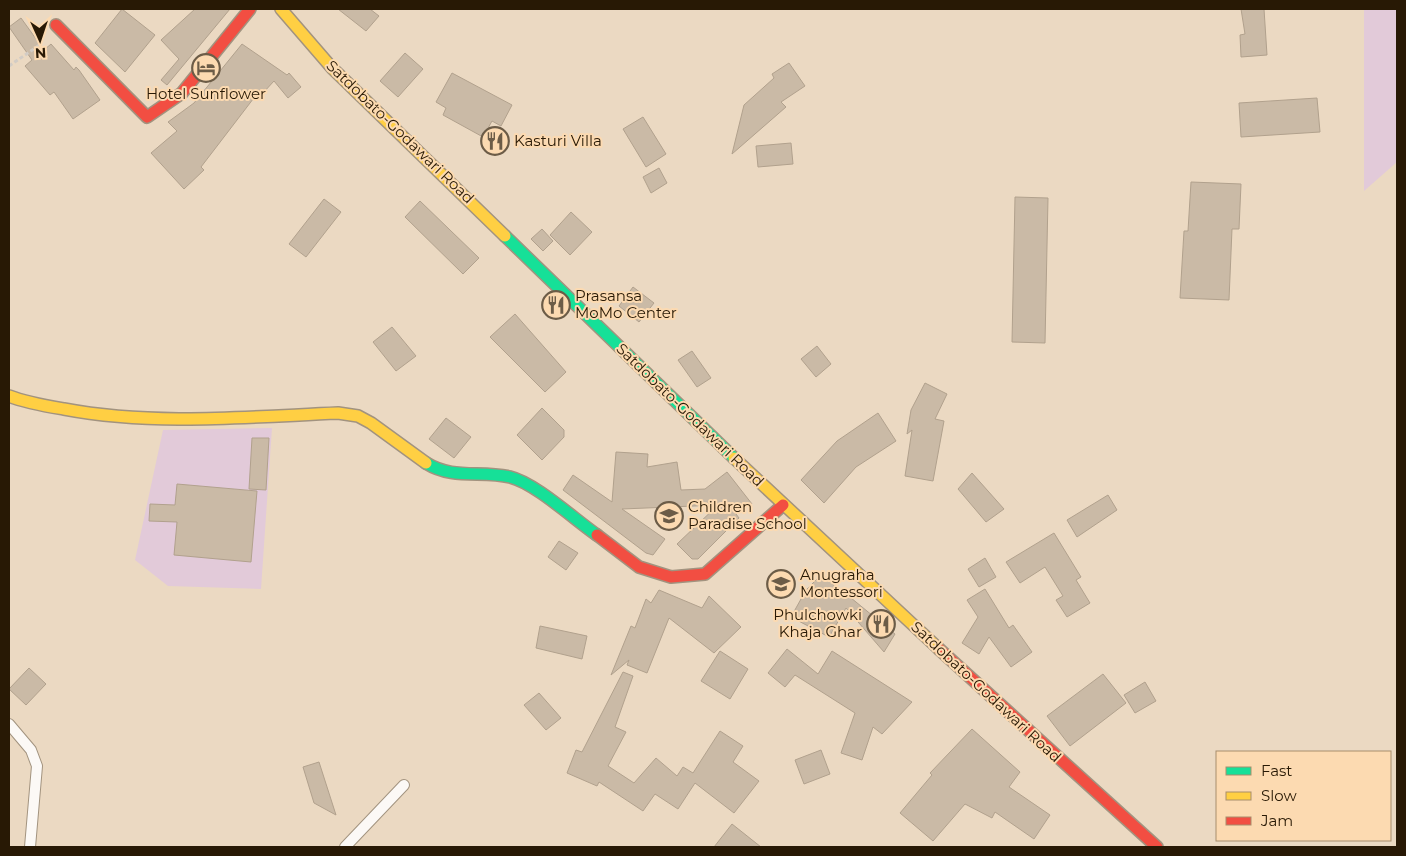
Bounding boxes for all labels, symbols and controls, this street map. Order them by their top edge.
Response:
north arrow [15,15,65,65]
text: N [35,44,47,62]
hotel icon: Hotel Sunflower [191,53,221,83]
street label: Satdobato-Godawari Road [322,56,478,207]
place label: Hotel Sunflower [146,84,266,103]
restaurant icon: Kasturi Villa [480,126,510,156]
place label: Kasturi Villa [514,131,602,150]
place label: Prasansa MoMo Center [575,286,677,322]
restaurant icon: Prasansa MoMo Center [541,290,571,320]
street label: Satdobato-Godawari Road [612,339,768,490]
place label: Children Paradise School [688,497,807,533]
school or university icon: Children Paradise School [654,501,684,531]
place label: Anugraha Montessori [800,565,883,601]
school or university icon: Anugraha Montessori [766,569,796,599]
place label: Phulchowki Khaja Ghar [773,605,862,641]
restaurant icon: Phulchowki Khaja Ghar [866,609,896,639]
street label: Satdobato-Godawari Road [907,617,1065,766]
legend [1216,751,1391,841]
text: Fast [1261,761,1292,780]
text: Slow [1261,786,1297,805]
text: Jam [1260,811,1293,830]

